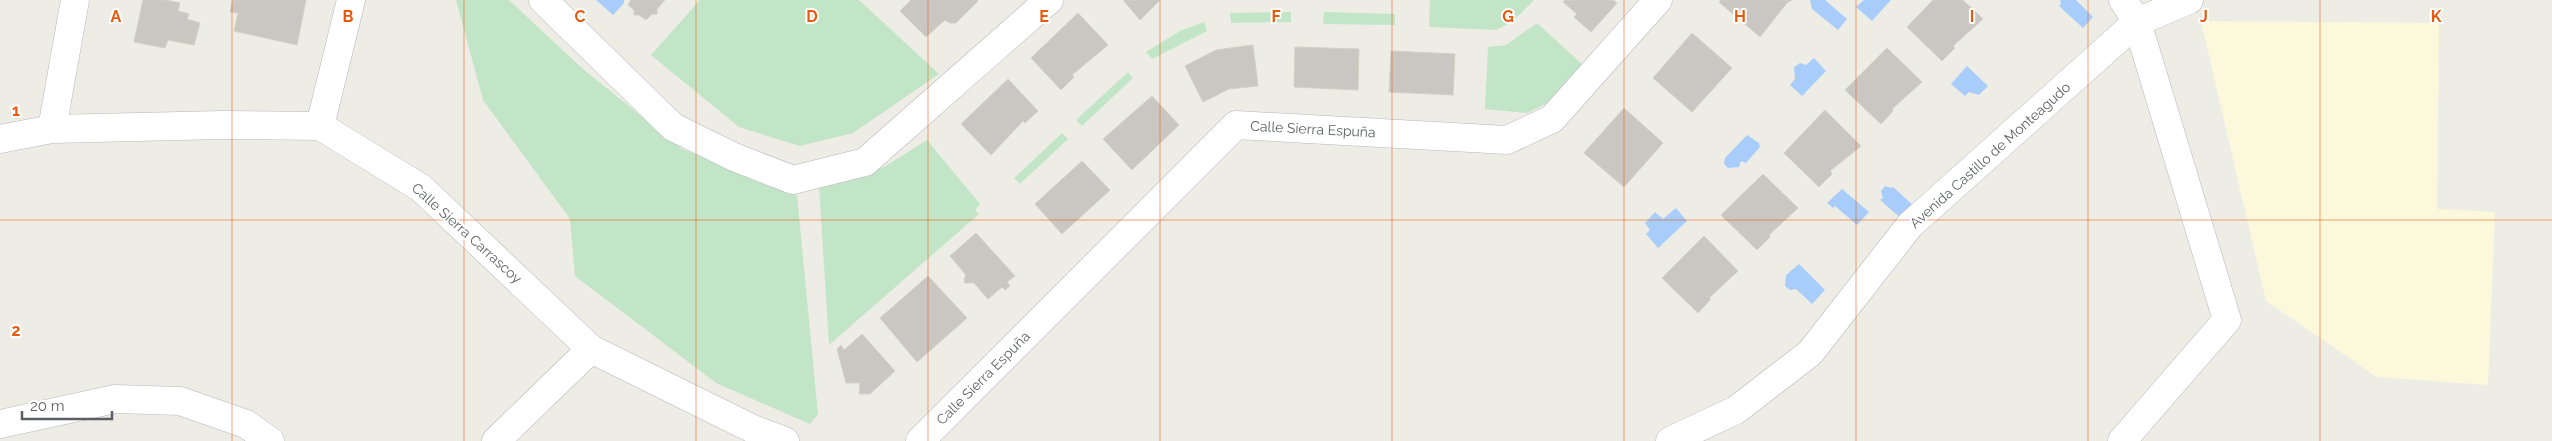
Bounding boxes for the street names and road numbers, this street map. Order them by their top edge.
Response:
street label: Avenida Castillo de Monteagudo [1907,79,2073,231]
street label: Calle Sierra Espuña [1250,118,1376,140]
street label: Calle Sierra Carrascoy [409,180,525,287]
street label: Calle Sierra Espuña [933,328,1033,428]

